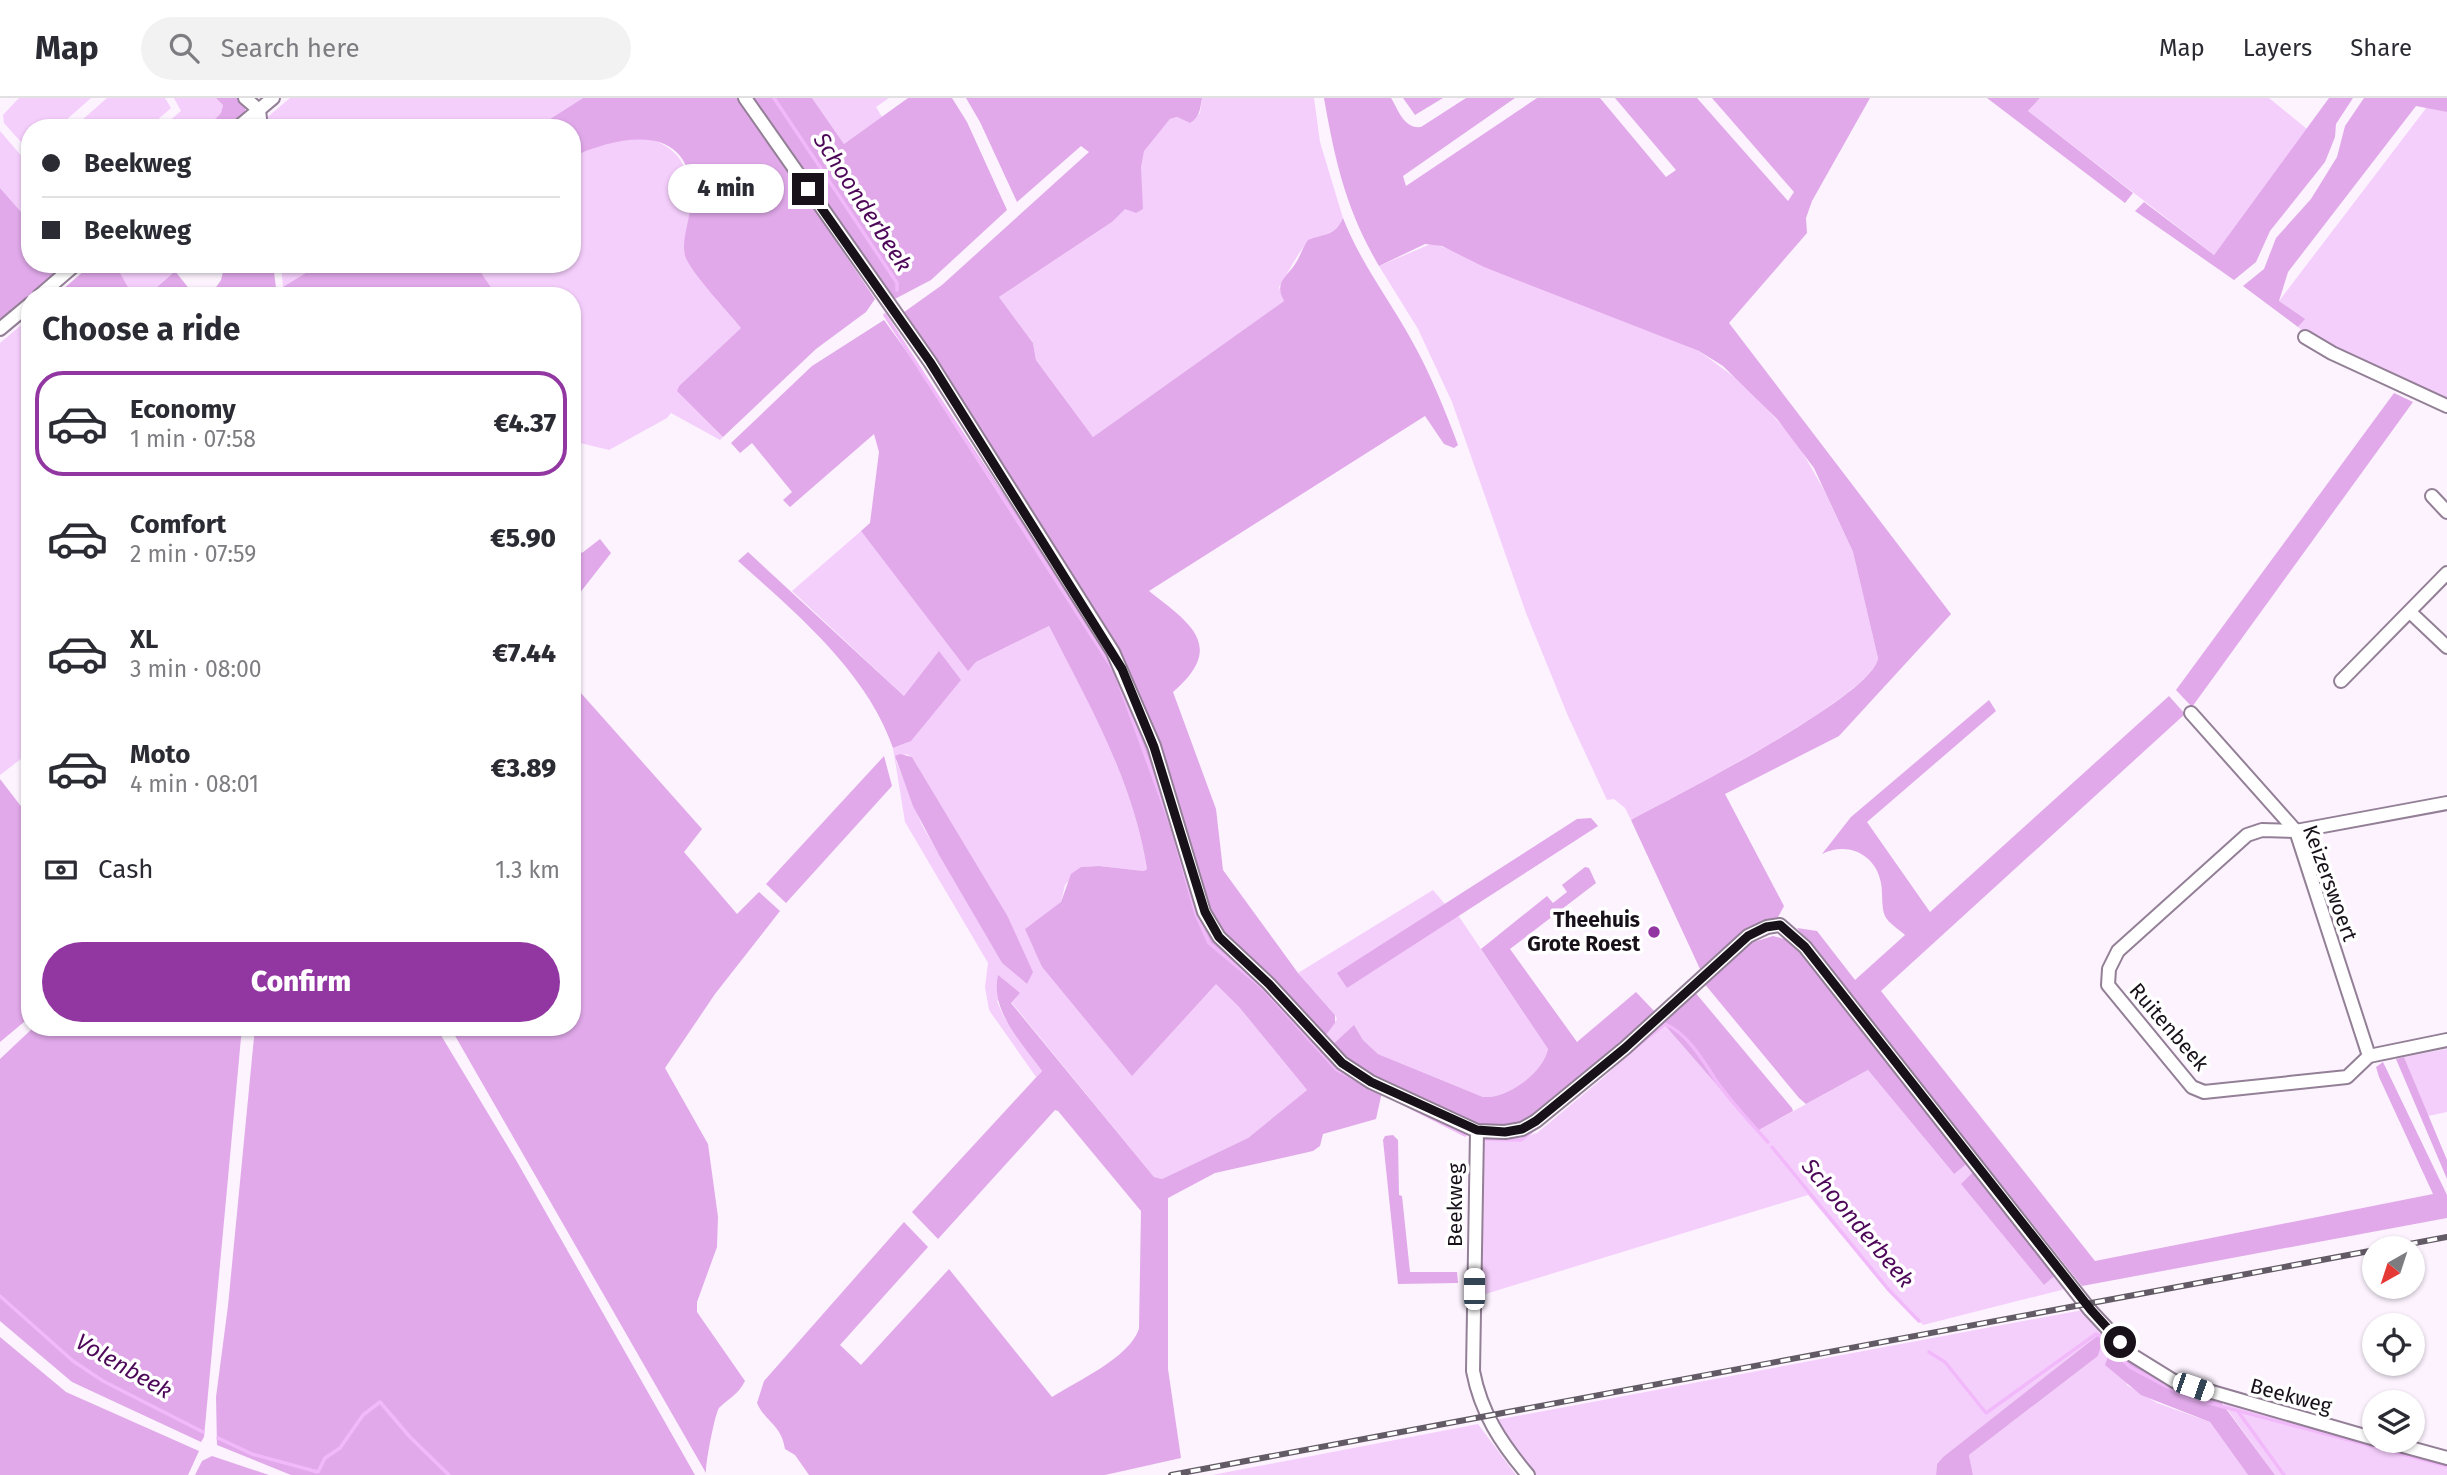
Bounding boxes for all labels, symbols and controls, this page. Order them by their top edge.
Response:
search box [141,17,631,80]
text: Map [35,28,99,68]
icon: search [165,29,203,67]
text: Search here [221,33,360,64]
text: Map [2159,34,2205,62]
text: Layers [2243,34,2312,62]
text: Share [2350,34,2412,62]
water label: Schoonderbeek [807,126,918,277]
text: Beekweg [84,148,191,179]
callout: 4 min [668,164,784,214]
route end [792,173,824,205]
text: 4 min [697,174,755,202]
text: Beekweg [84,215,191,246]
text: Choose a ride [42,310,240,348]
icon: car [46,392,109,455]
text: Economy [130,394,236,425]
text: €4.37 [494,408,556,439]
text: 1 min · 07:58 [130,425,256,453]
icon: car [46,507,109,570]
text: Comfort [130,509,226,540]
text: €5.90 [490,523,556,554]
text: 2 min · 07:59 [130,540,256,568]
icon: car [46,622,109,685]
text: XL [130,624,158,655]
text: €7.44 [493,638,556,669]
text: 3 min · 08:00 [130,655,262,683]
icon: car [46,737,109,800]
text: Moto [130,739,190,770]
text: €3.89 [491,753,556,784]
text: 4 min · 08:01 [130,770,259,798]
street label: Keizerswoert [2297,821,2363,945]
icon: cash [42,851,80,889]
text: Cash [98,854,154,885]
text: 1.3 km [495,856,560,884]
place label: Theehuis Grote Roest [1527,907,1641,957]
marker: Theehuis Grote Roest [1646,924,1662,940]
button: Confirm [42,942,560,1022]
street label: Ruitenbeek [2124,978,2214,1076]
water label: Schoonderbeek [1795,1152,1920,1293]
street label: Beekweg [1442,1163,1468,1247]
north arrow [2362,1236,2426,1298]
map controls [2362,1236,2425,1453]
car [1464,1268,1485,1310]
button: locate [2362,1313,2425,1376]
route start [2104,1326,2136,1358]
water label: Volenbeek [71,1327,177,1405]
car [2170,1370,2217,1404]
street label: Beekweg [2247,1373,2335,1419]
button: layers [2362,1390,2425,1453]

